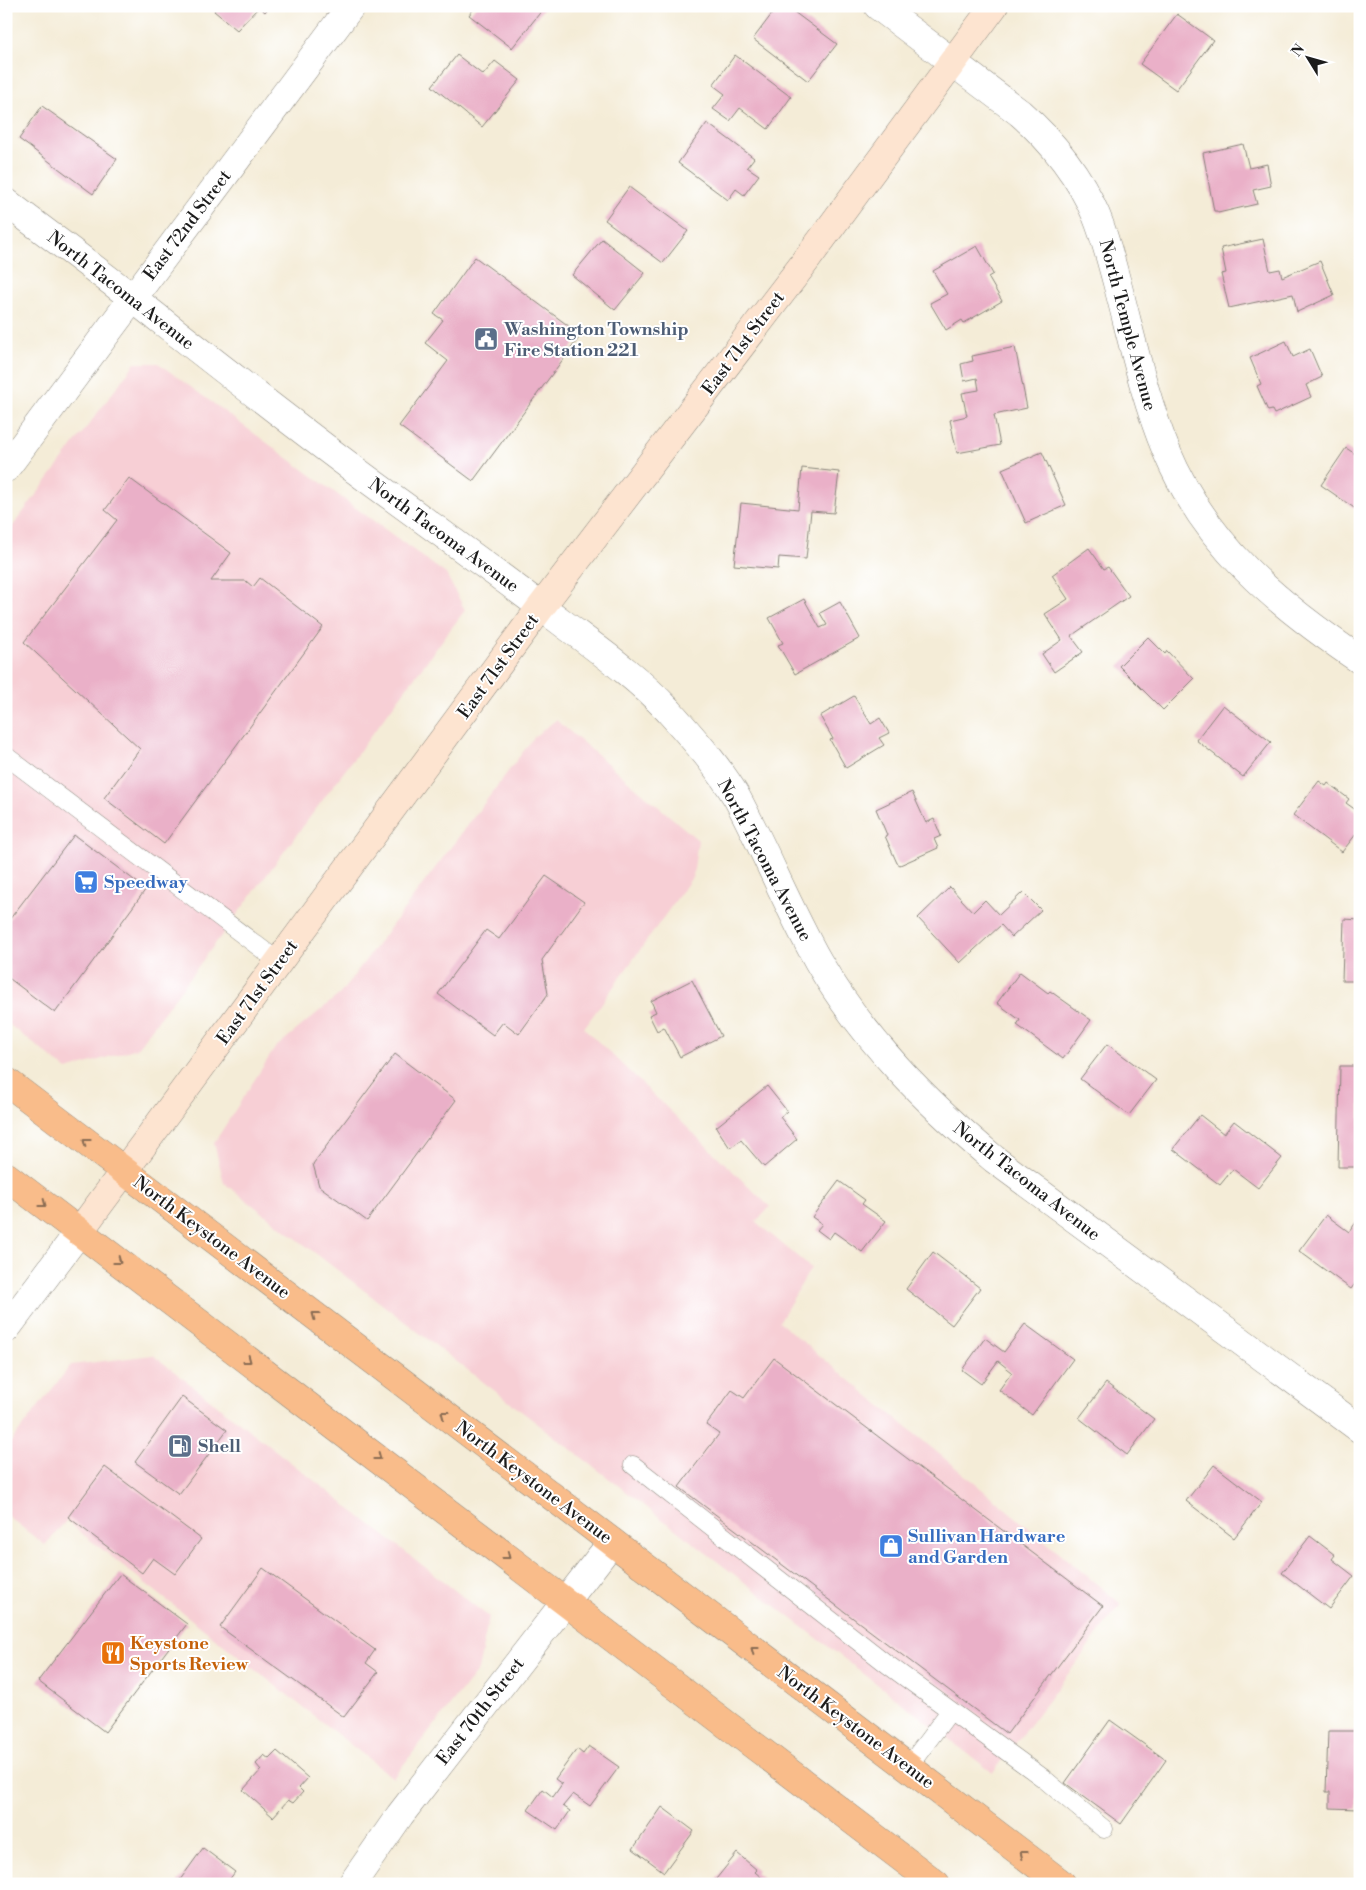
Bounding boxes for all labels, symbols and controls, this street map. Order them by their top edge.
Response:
north arrow [1284,32,1334,82]
text: N [1288,41,1309,61]
street label: East 72nd Street [138,165,237,285]
street label: North Tacoma Avenue [43,226,199,355]
street label: North Temple Avenue [1094,237,1161,413]
street label: East 71st Street [697,286,790,400]
place label: Washington Township Fire Station 221 [503,318,689,362]
public building icon: Washington Township Fire Station 221 [473,326,499,352]
street label: North Tacoma Avenue [364,473,523,598]
street label: East 71st Street [453,609,545,723]
street label: North Tacoma Avenue [712,775,817,945]
supermarket icon: Speedway [73,869,99,895]
place label: Speedway [104,871,189,894]
street label: East 71st Street [212,935,304,1049]
street label: North Tacoma Avenue [949,1117,1105,1246]
one-way arrow [83,1139,92,1147]
street label: North Keystone Avenue [129,1171,295,1304]
one-way arrow [37,1199,46,1207]
one-way arrow [112,1256,121,1264]
one-way arrow [311,1312,321,1321]
one-way arrow [242,1354,251,1362]
one-way arrow [441,1411,450,1419]
street label: North Keystone Avenue [451,1416,617,1549]
fuel station icon: Shell [167,1433,193,1459]
place label: Shell [198,1435,241,1458]
one-way arrow [372,1452,381,1461]
place label: Sullivan Hardware and Garden [908,1525,1066,1569]
shop icon: Sullivan Hardware and Garden [878,1533,904,1559]
one-way arrow [501,1550,511,1559]
place label: Keystone Sports Review [130,1632,249,1676]
restaurant icon: Keystone Sports Review [100,1640,126,1666]
one-way arrow [751,1647,760,1655]
street label: East 70th Street [431,1652,530,1770]
street label: North Keystone Avenue [773,1661,939,1794]
one-way arrow [1019,1851,1029,1860]

